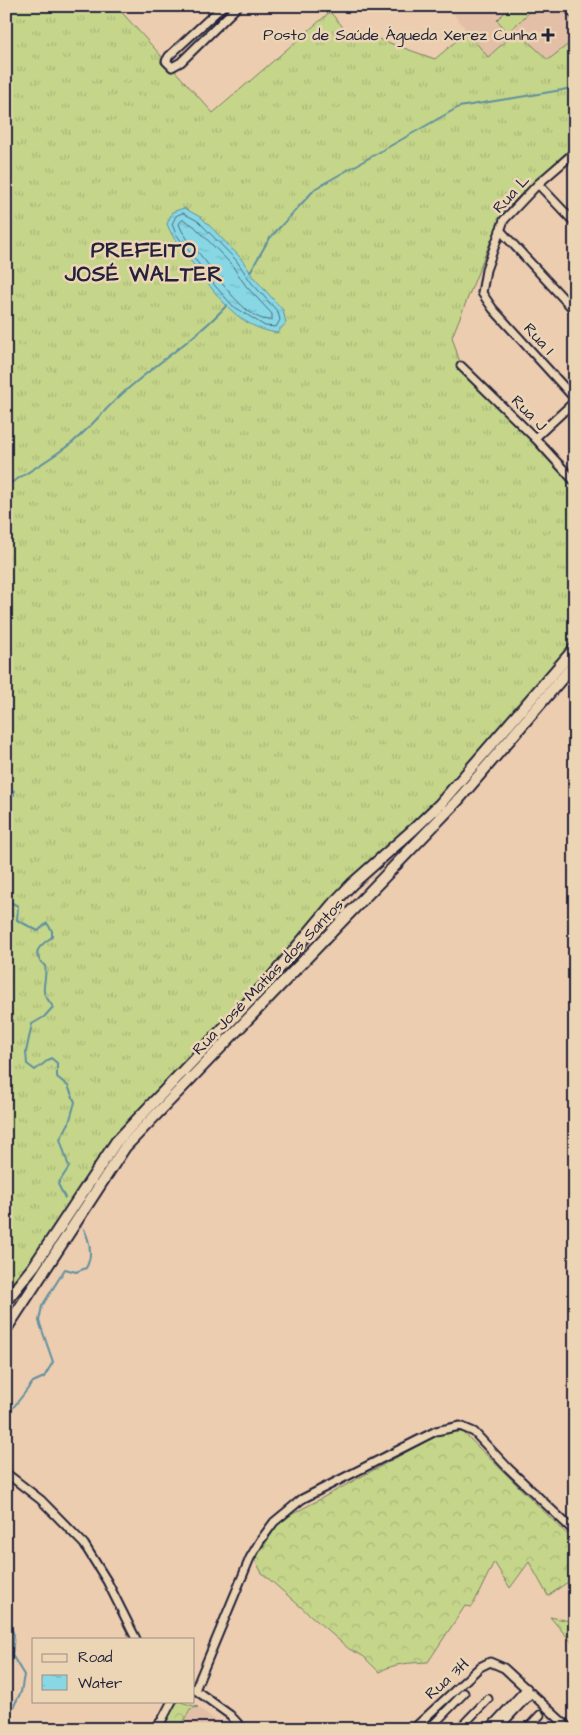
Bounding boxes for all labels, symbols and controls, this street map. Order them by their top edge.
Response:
place label: Posto de Saúde Águeda Xerez Cunha [263,24,537,47]
marker: Posto de Saúde Águeda Xerez Cunha [541,28,555,42]
street label: Rua L [488,170,534,218]
district label: PREFEITO JOSÉ WALTER [64,236,223,289]
street label: Rua I [519,318,559,360]
street label: Rua J [506,390,552,436]
street label: Rua José Matias dos Santos [187,894,349,1060]
legend [32,1638,195,1702]
text: Road [78,1647,113,1668]
street label: Rua 3H [420,1653,474,1705]
text: Water [78,1673,122,1694]

